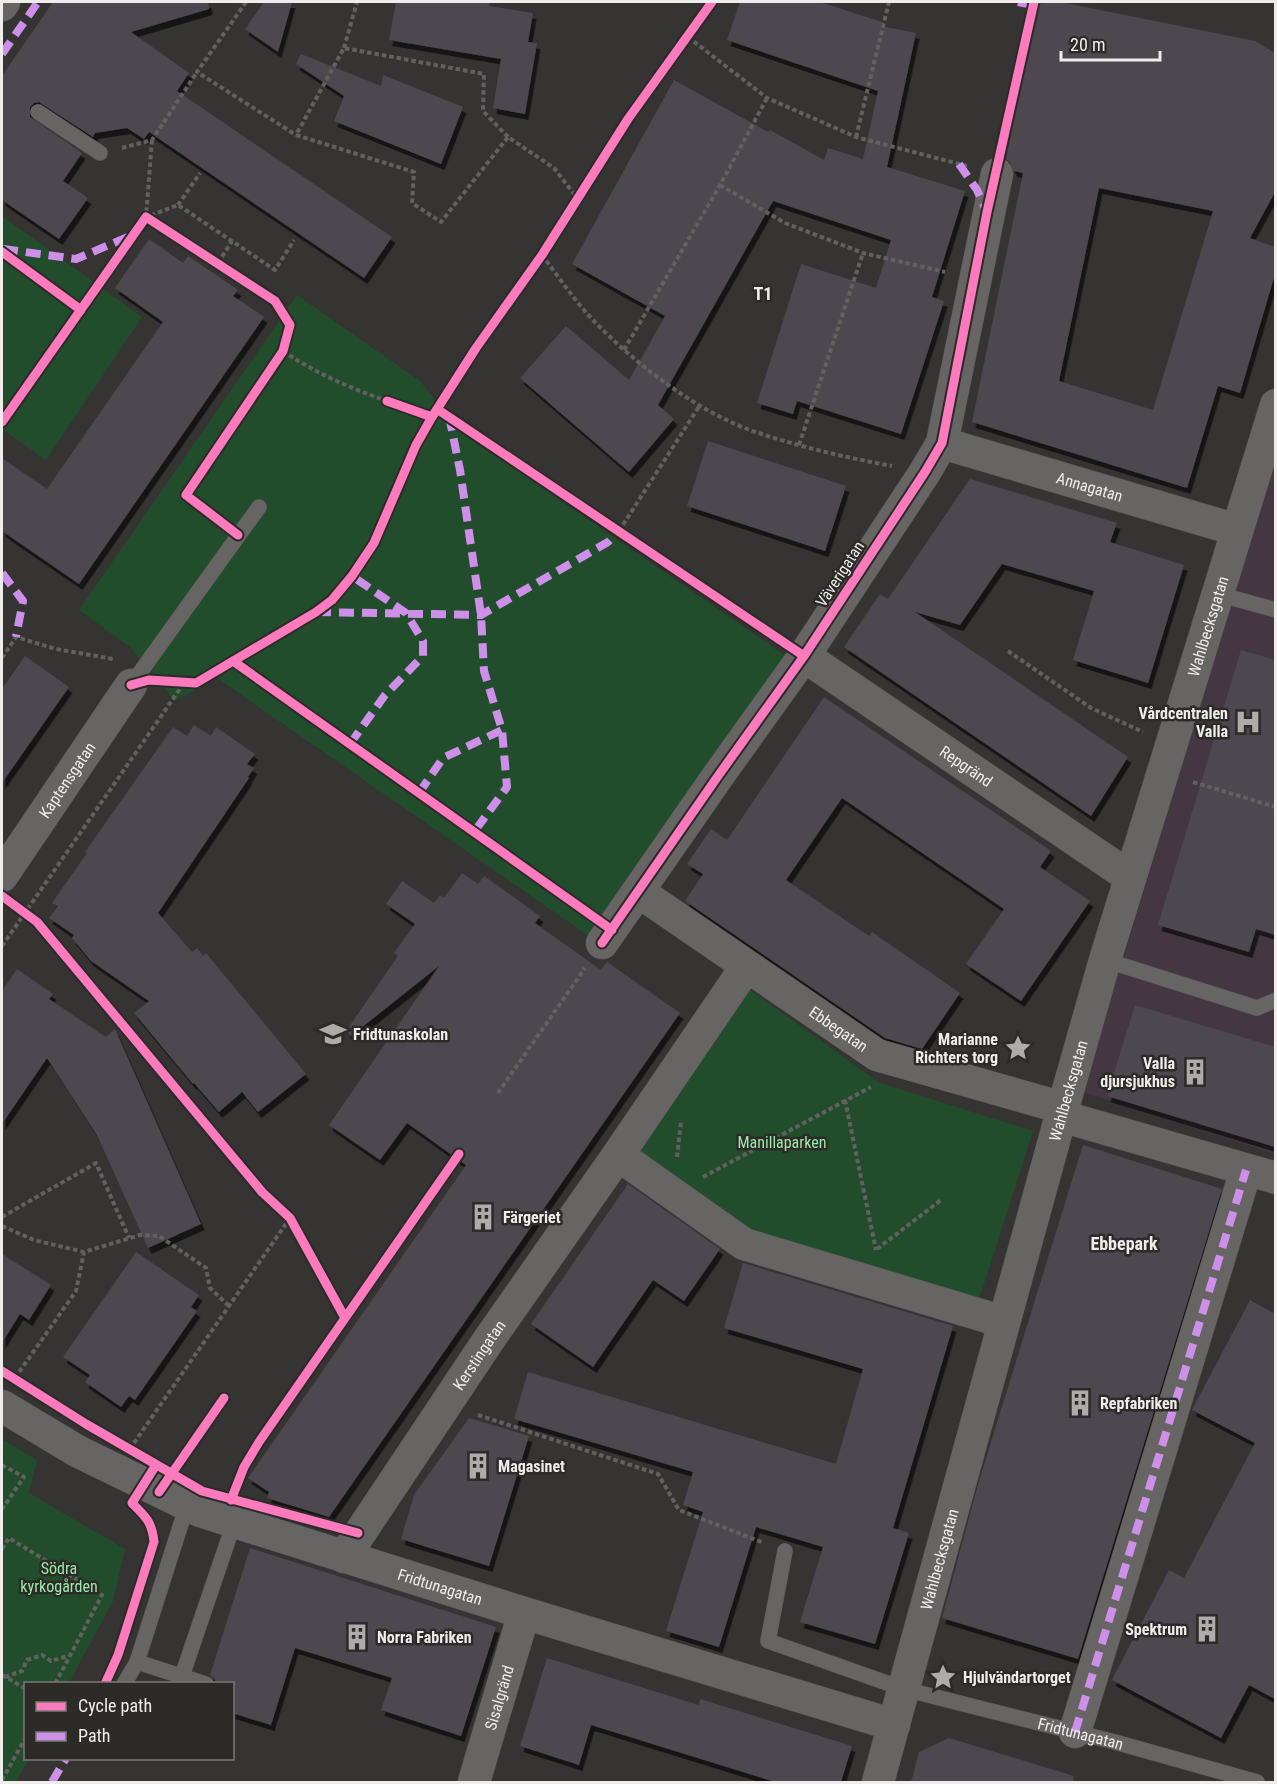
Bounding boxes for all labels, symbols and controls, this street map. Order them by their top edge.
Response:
scale bar [1061,24,1160,62]
text: 20 m [1070,34,1105,55]
district label: T1 [754,283,772,304]
street label: Annagatan [1054,468,1125,505]
street label: Väverigatan [812,538,868,610]
street label: Wahlbecksgatan [1183,574,1232,679]
place label: Vårdcentralen Valla [1139,704,1228,741]
hospital icon: Vårdcentralen Valla [1233,707,1263,737]
street label: Kaptensgatan [35,738,99,821]
street label: Repgränd [936,741,996,791]
street label: Ebbegatan [806,1002,872,1055]
school or university icon: Fridtunaskolan [318,1019,348,1049]
place label: Fridtunaskolan [353,1025,448,1044]
place label: Marianne Richters torg [915,1030,998,1067]
place icon: Marianne Richters torg [1003,1033,1033,1063]
street label: Wahlbecksgatan [1045,1038,1091,1143]
place label: Valla djursjukhus [1100,1054,1175,1091]
building icon: Valla djursjukhus [1180,1057,1210,1087]
park label: Manillaparken [738,1133,826,1152]
building icon: Färgeriet [468,1202,498,1232]
place label: Färgeriet [503,1208,561,1227]
district label: Ebbepark [1090,1233,1158,1254]
street label: Kerstingatan [449,1316,509,1393]
building icon: Repfabriken [1065,1388,1095,1418]
place label: Repfabriken [1100,1394,1178,1413]
building icon: Magasinet [463,1451,493,1481]
place label: Magasinet [498,1457,565,1476]
street label: Wahlbecksgatan [916,1507,962,1612]
park label: Södra kyrkogården [20,1559,98,1596]
street label: Fridtunagatan [395,1564,485,1609]
building icon: Spektrum [1192,1614,1222,1644]
place label: Spektrum [1125,1620,1187,1639]
building icon: Norra Fabriken [342,1622,372,1652]
place label: Norra Fabriken [377,1628,472,1647]
place icon: Hjulvändartorget [928,1662,958,1692]
street label: Sisalgränd [480,1663,517,1732]
place label: Hjulvändartorget [963,1668,1071,1687]
legend [24,1682,234,1760]
text: Cycle path [78,1695,152,1716]
street label: Fridtunagatan [1036,1714,1126,1753]
text: Path [78,1725,111,1746]

